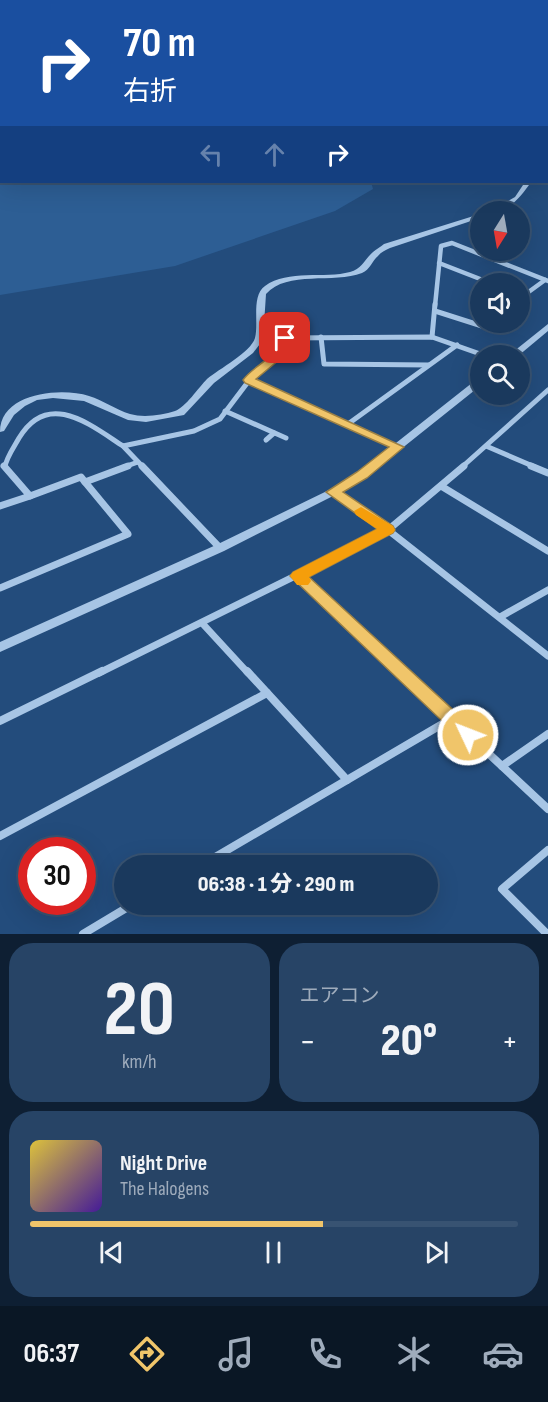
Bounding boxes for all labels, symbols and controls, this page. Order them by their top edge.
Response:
text: 70 m [123,18,196,69]
icon: right [24,24,102,102]
text: 右折 [123,76,177,108]
icon: left [195,138,228,171]
icon: ahead [258,138,291,171]
icon: right [321,138,354,171]
north arrow [470,201,530,261]
map controls [470,201,530,405]
button: sound [470,273,530,333]
pin [259,312,310,363]
icon: arrive [268,321,301,354]
button: search [470,345,530,405]
position arrow [436,703,500,767]
speed limit sign: 30 [18,837,96,915]
text: 06:38 · 1 分 · 290 m [198,871,354,898]
text: 20 [104,964,175,1057]
text: エアコン [300,984,380,1008]
text: 20° [380,1014,437,1069]
text: − [300,1022,316,1062]
text: + [502,1022,518,1062]
text: km/h [122,1050,157,1074]
text: Night Drive [120,1150,207,1177]
text: The Halogens [120,1177,209,1201]
icon: previous [95,1236,128,1269]
icon: pause [257,1236,290,1269]
icon: next [420,1236,453,1269]
icon: directions [126,1333,168,1375]
icon: music [215,1333,257,1375]
icon: phone [304,1333,346,1375]
icon: climate [393,1333,435,1375]
icon: car [482,1333,524,1375]
text: 06:37 [24,1338,79,1370]

